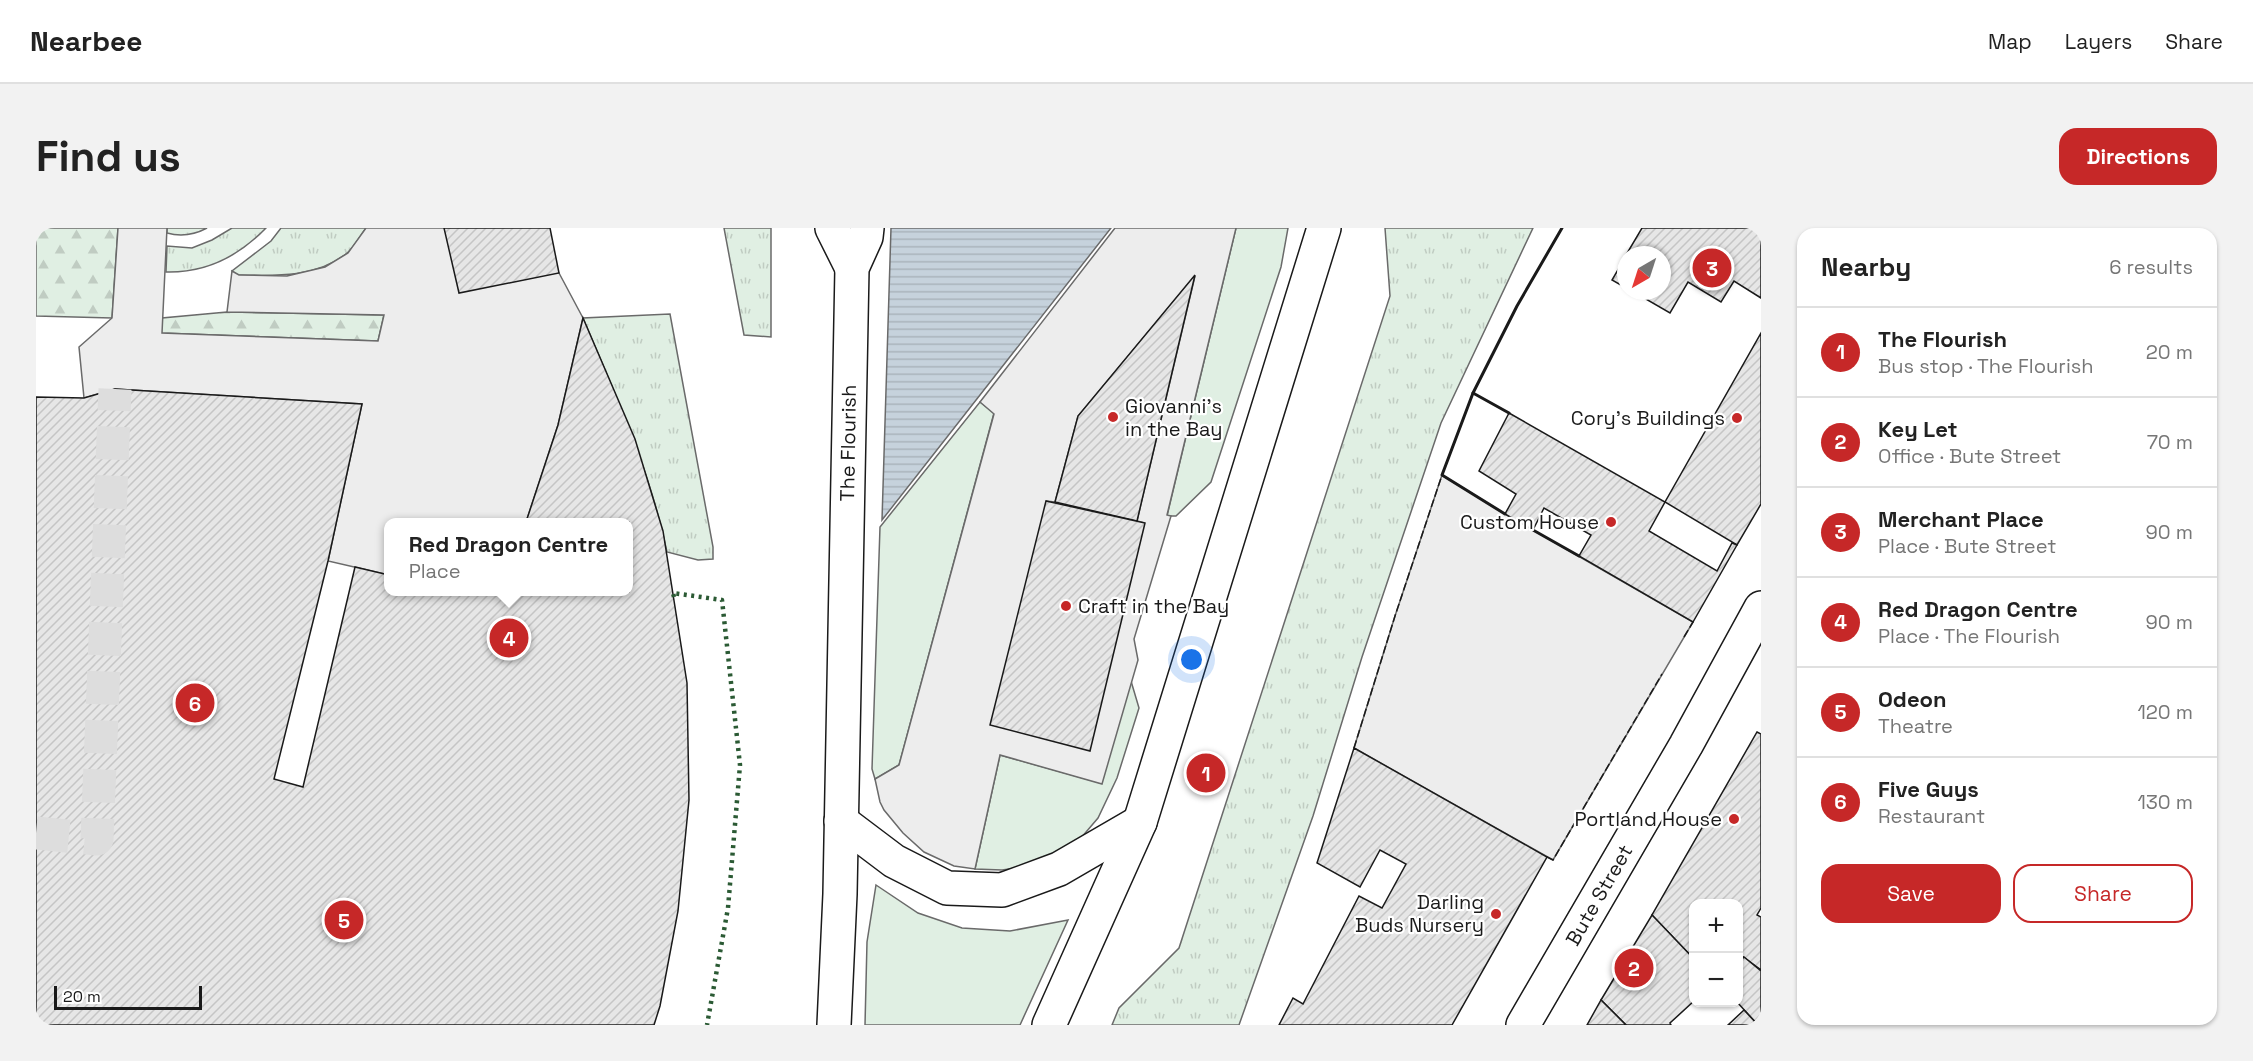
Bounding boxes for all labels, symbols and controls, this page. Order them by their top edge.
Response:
text: Nearbee [30,23,142,59]
text: Map [1988,28,2032,55]
text: Layers [2065,28,2132,55]
text: Share [2165,28,2223,55]
button: Directions [2059,128,2217,185]
text: Find us [36,130,181,183]
north arrow [1617,246,1671,300]
pin: 3 [1692,246,1732,291]
text: Nearby [1821,250,1911,284]
text: 6 results [2109,254,2193,280]
text: The Flourish [1878,325,2007,353]
text: 1 [1836,339,1845,365]
text: 20 m [2146,339,2193,365]
text: Bus stop · The Flourish [1878,353,2094,379]
street label: The Flourish [834,385,862,501]
place label: Giovanni's in the Bay [1125,393,1222,442]
place label: Cory's Buildings [1571,405,1725,431]
marker: Giovanni's in the Bay [1106,410,1120,424]
marker: Cory's Buildings [1730,411,1744,425]
text: Key Let [1878,415,1958,443]
text: 2 [1835,429,1846,455]
text: 70 m [2147,429,2193,455]
text: Office · Bute Street [1878,443,2061,469]
text: Merchant Place [1878,505,2044,533]
place label: Custom House [1460,509,1599,535]
marker: Custom House [1604,515,1618,529]
popup [384,518,633,596]
text: 3 [1834,519,1847,545]
text: 90 m [2146,519,2193,545]
text: Red Dragon Centre [409,530,608,558]
text: Place · Bute Street [1878,533,2056,559]
text: Place [409,558,461,584]
place label: Craft in the Bay [1078,593,1229,619]
text: Red Dragon Centre [1878,595,2078,623]
marker: Craft in the Bay [1059,599,1073,613]
text: 4 [1834,609,1847,635]
text: 90 m [2146,609,2193,635]
pin: 4 [490,616,528,660]
text: Place · The Flourish [1878,623,2060,649]
your location [1177,645,1206,674]
pin: 6 [176,680,214,726]
text: Odeon [1878,685,1947,713]
text: 5 [1835,699,1847,725]
text: 120 m [2137,699,2193,725]
text: Theatre [1878,713,1953,739]
pin: 1 [1186,750,1226,796]
text: Five Guys [1878,775,1979,803]
text: 6 [1834,789,1847,815]
text: 130 m [2137,789,2193,815]
text: Restaurant [1878,803,1985,829]
place label: Portland House [1574,806,1722,832]
marker: Portland House [1727,812,1741,826]
street label: Bute Street [1560,840,1638,950]
button: Save [1821,864,2001,923]
button: Share [2013,864,2193,923]
place label: Darling Buds Nursery [1355,889,1484,938]
pin: 5 [324,898,364,942]
map controls [1689,899,1743,1007]
button: + [1689,899,1743,953]
marker: Darling Buds Nursery [1489,907,1503,921]
pin: 2 [1614,946,1654,990]
button: − [1689,953,1743,1007]
scale bar [54,983,202,1010]
text: 20 m [63,986,101,1007]

